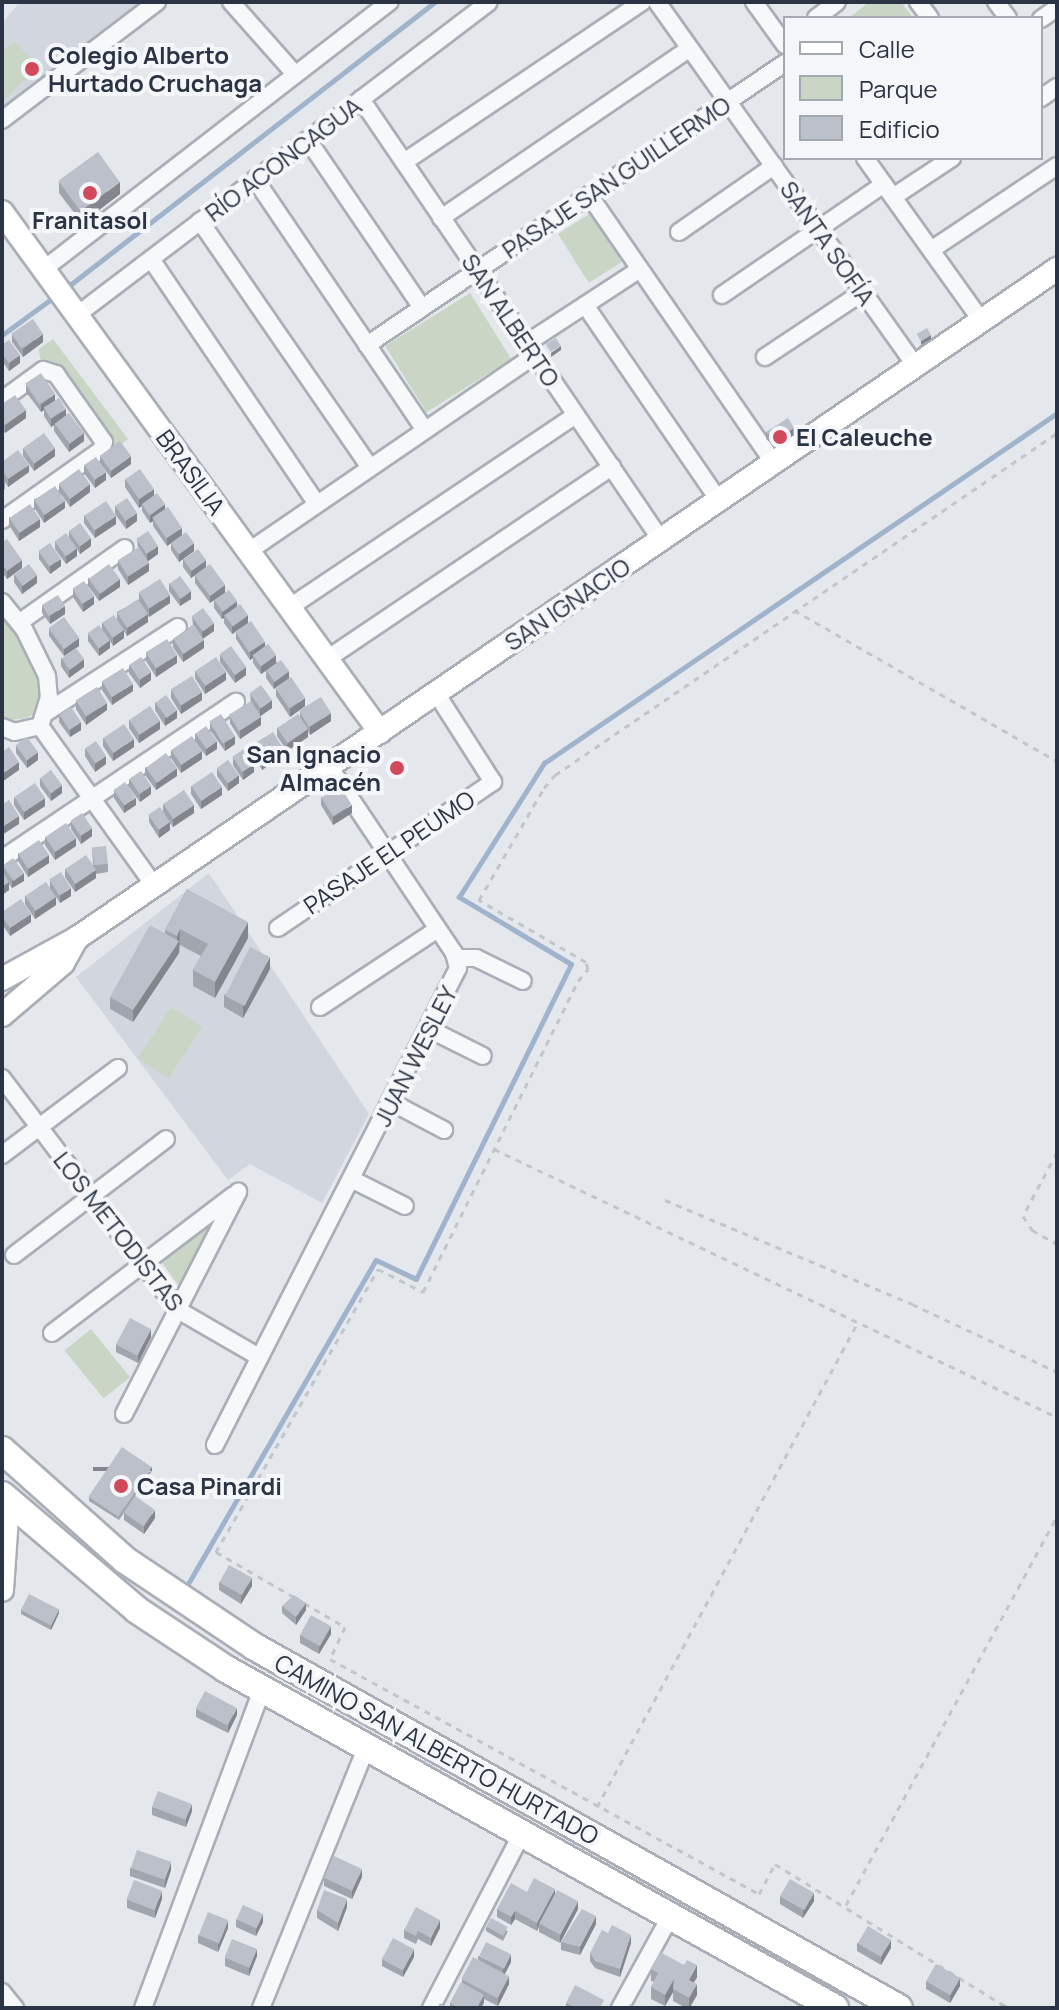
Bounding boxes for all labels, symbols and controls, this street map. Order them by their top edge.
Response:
legend [783,16,1043,160]
text: Calle [859,32,915,65]
place label: Colegio Alberto Hurtado Cruchaga [48,41,262,97]
marker: Colegio Alberto Hurtado Cruchaga [23,60,41,78]
text: Parque [859,72,937,105]
street label: PASAJE SAN GUILLERMO [496,90,736,264]
street label: RÍO ACONCAGUA [199,91,367,227]
text: Edificio [859,112,940,145]
street label: SANTA SOFÍA [775,175,881,311]
marker: Franitasol [81,184,99,202]
place label: Franitasol [32,206,148,234]
street label: SAN ALBERTO [456,248,566,392]
place label: El Caleuche [796,423,933,451]
street label: BRASILIA [151,424,231,520]
marker: El Caleuche [771,428,789,446]
street label: SAN IGNACIO [499,552,635,656]
place label: San Ignacio Almacén [246,740,381,796]
marker: San Ignacio Almacén [388,759,406,777]
street label: PASAJE EL PEUMO [298,784,480,920]
street label: JUAN WESLEY [367,981,463,1131]
street label: LOS METODISTAS [48,1146,190,1316]
place label: Casa Pinardi [137,1472,282,1500]
marker: Casa Pinardi [112,1477,130,1495]
street label: CAMINO SAN ALBERTO HURTADO [270,1648,604,1850]

